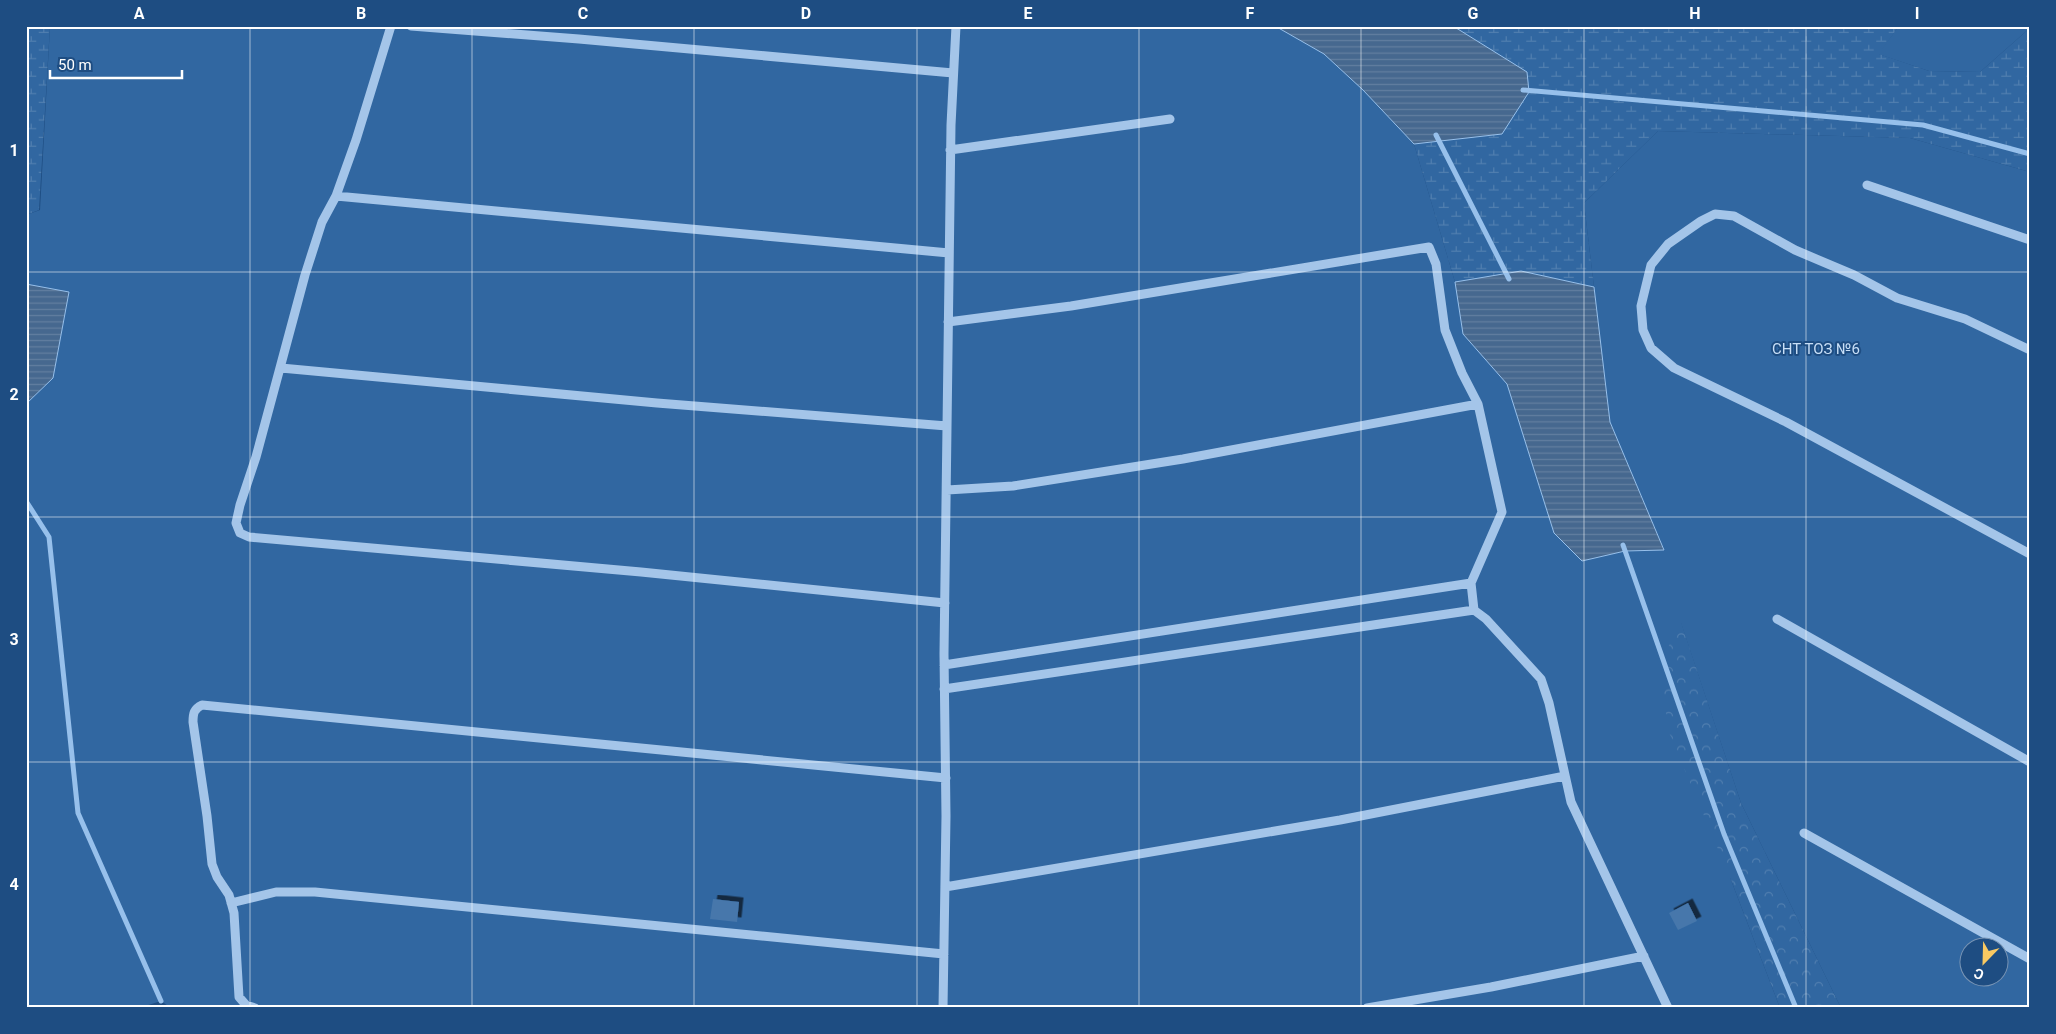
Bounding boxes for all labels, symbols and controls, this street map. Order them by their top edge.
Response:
text: A [134,4,145,23]
text: B [356,4,366,23]
text: C [578,4,588,23]
text: D [801,4,811,23]
text: E [1024,4,1033,23]
text: F [1246,4,1255,23]
text: G [1468,4,1479,23]
text: H [1689,4,1701,23]
text: I [1915,4,1919,23]
scale bar [50,48,182,80]
text: 50 m [58,56,92,74]
text: 1 [9,141,19,160]
park label: СНТ ТОЗ №6 [1772,340,1860,358]
text: 2 [9,385,19,404]
text: 3 [9,630,19,649]
text: 4 [9,875,19,894]
north arrow [1958,936,2008,986]
text: С [1972,965,1986,983]

